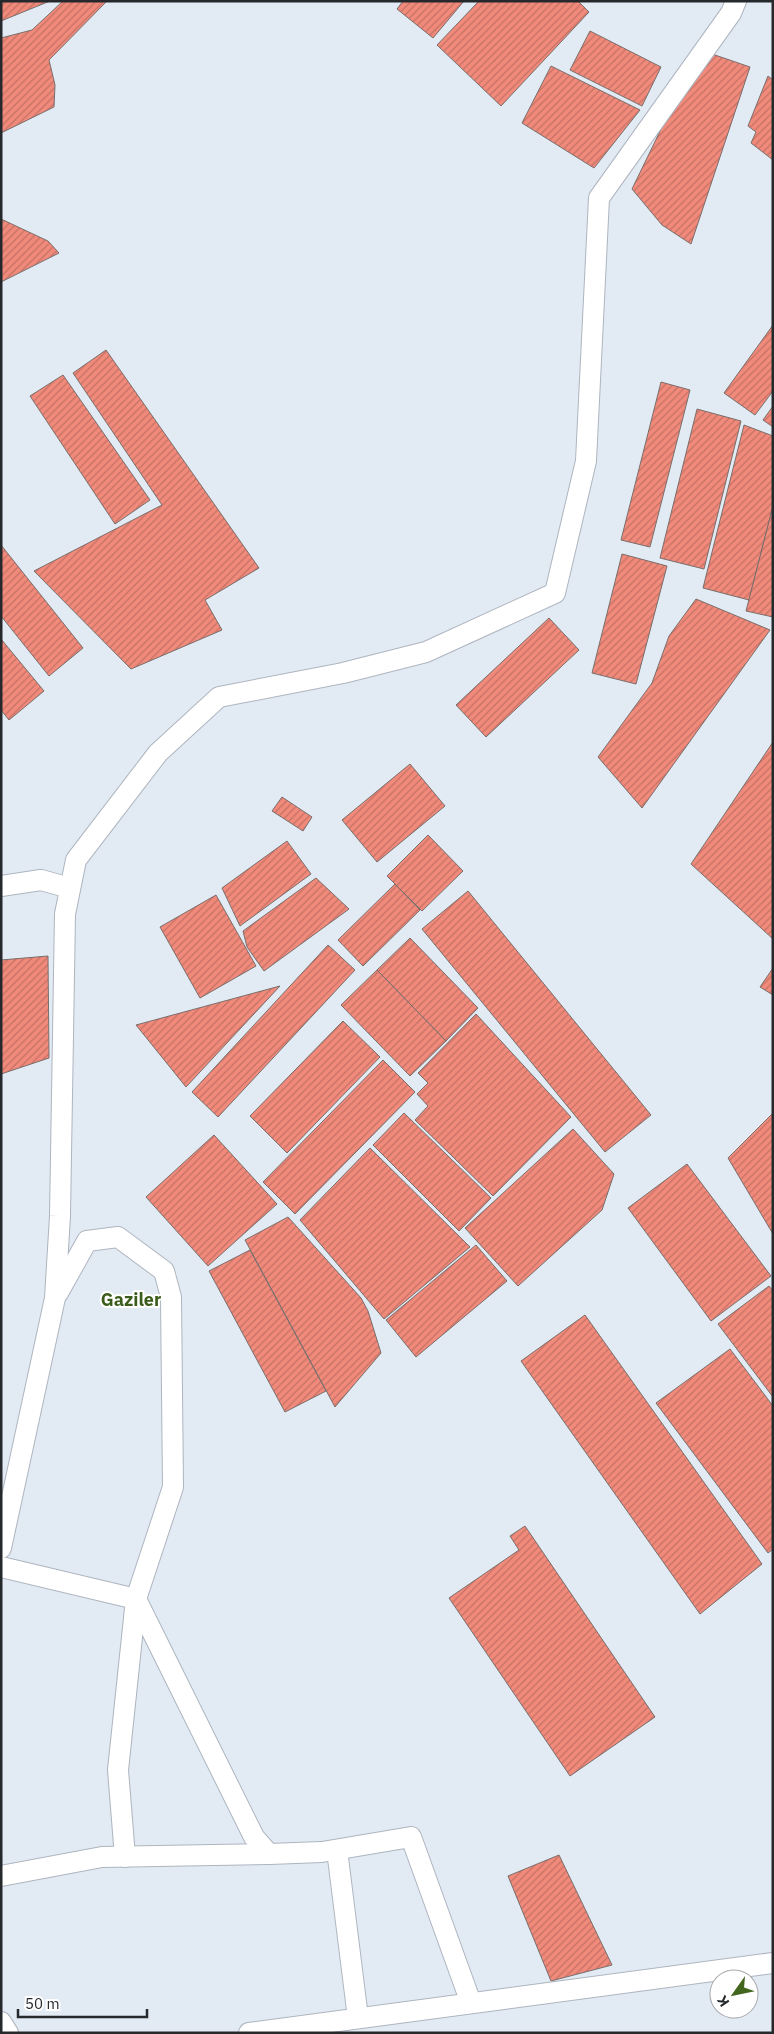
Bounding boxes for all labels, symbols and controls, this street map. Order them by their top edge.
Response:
district label: Gaziler [101,1288,161,1311]
north arrow [709,1969,759,2019]
scale bar [18,1986,146,2018]
text: K [713,1992,733,2010]
text: 50 m [25,1994,60,2013]

